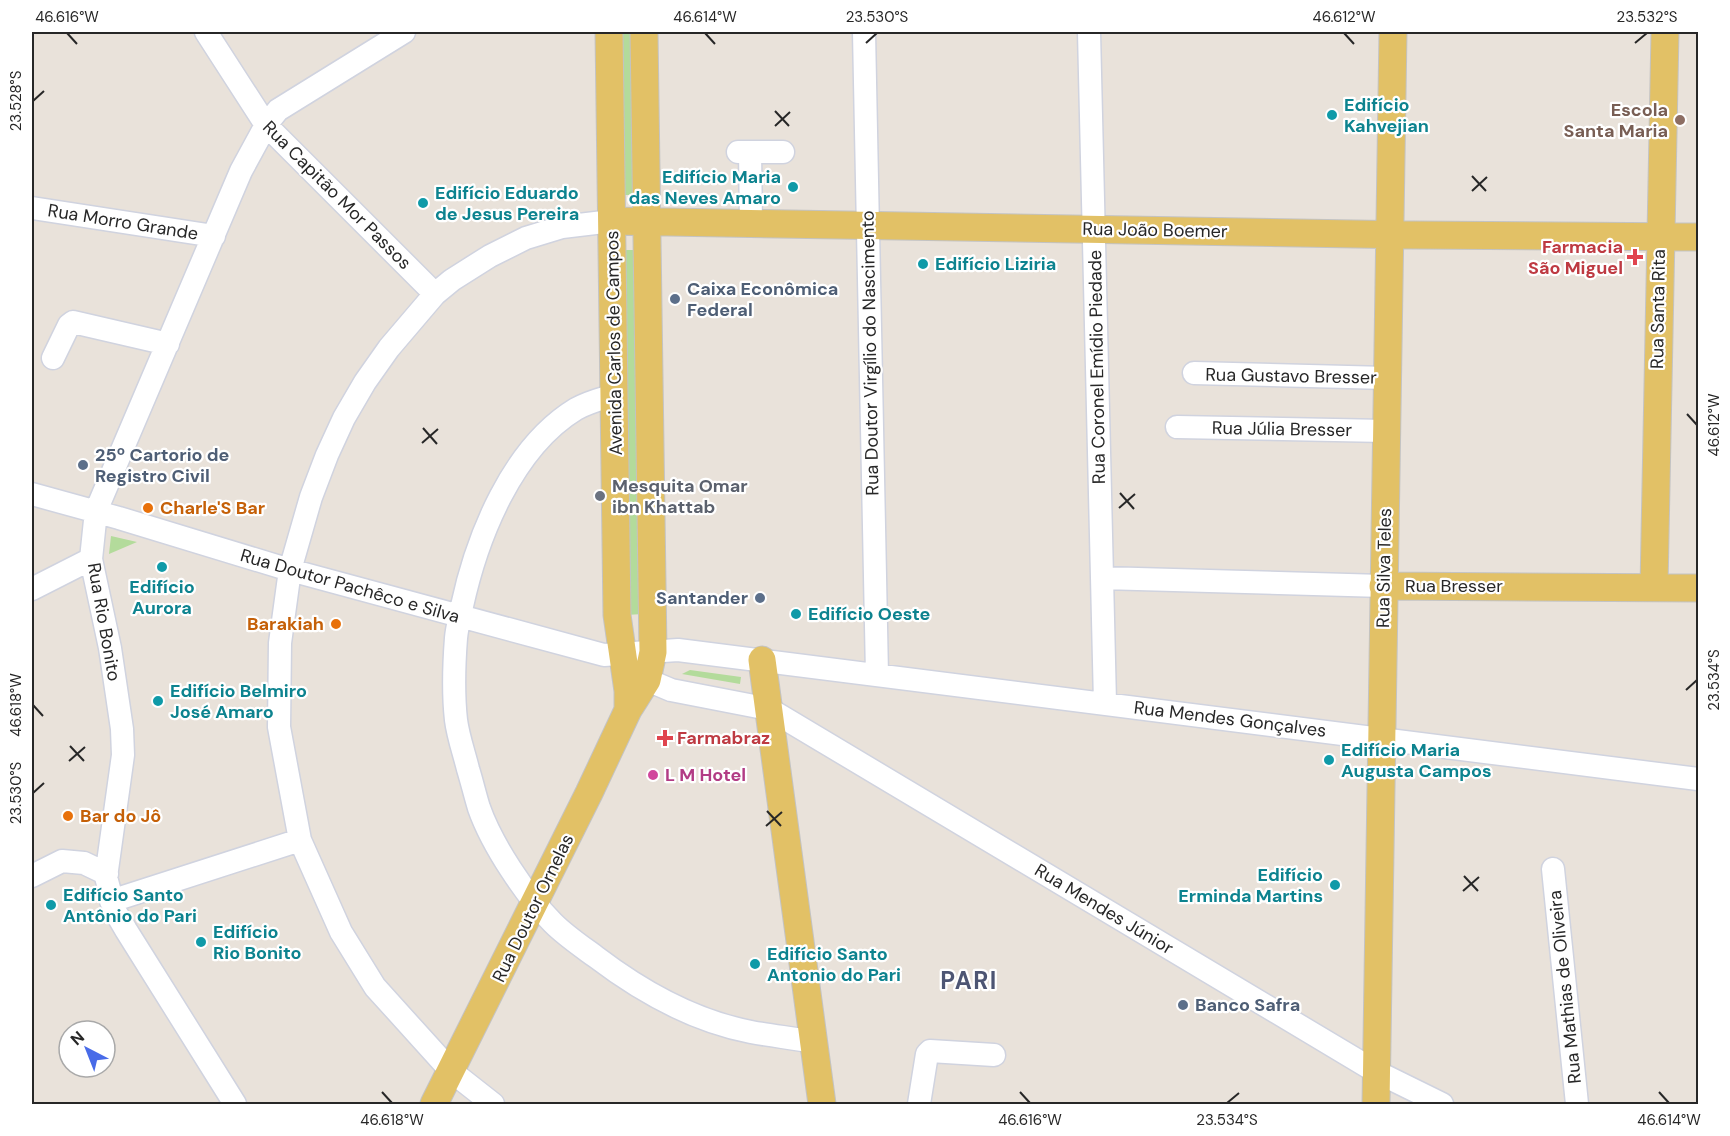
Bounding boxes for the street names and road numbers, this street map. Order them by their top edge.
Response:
street label: Rua Capitão Mor Passos [257,115,417,275]
street label: Rua Morro Grande [46,198,200,246]
street label: Rua Doutor Virgílio do Nascimento [856,210,884,496]
street label: Rua João Boemer [1082,217,1228,243]
street label: Avenida Carlos de Campos [600,230,628,456]
street label: Rua Santa Rita [1645,249,1671,369]
street label: Rua Coronel Emídio Piedade [1083,250,1111,484]
street label: Rua Gustavo Bresser [1205,363,1377,390]
street label: Rua Júlia Bresser [1212,416,1353,442]
street label: Rua Silva Teles [1371,508,1397,628]
street label: Rua Doutor Pachêco e Silva [238,543,462,629]
street label: Rua Rio Bonito [82,561,126,683]
street label: Rua Bresser [1405,574,1503,598]
street label: Rua Mendes Gonçalves [1132,695,1328,743]
street label: Rua Doutor Ornelas [487,830,579,986]
street label: Rua Mendes Júnior [1030,858,1178,960]
street label: Rua Mathias de Oliveira [1543,889,1587,1085]

